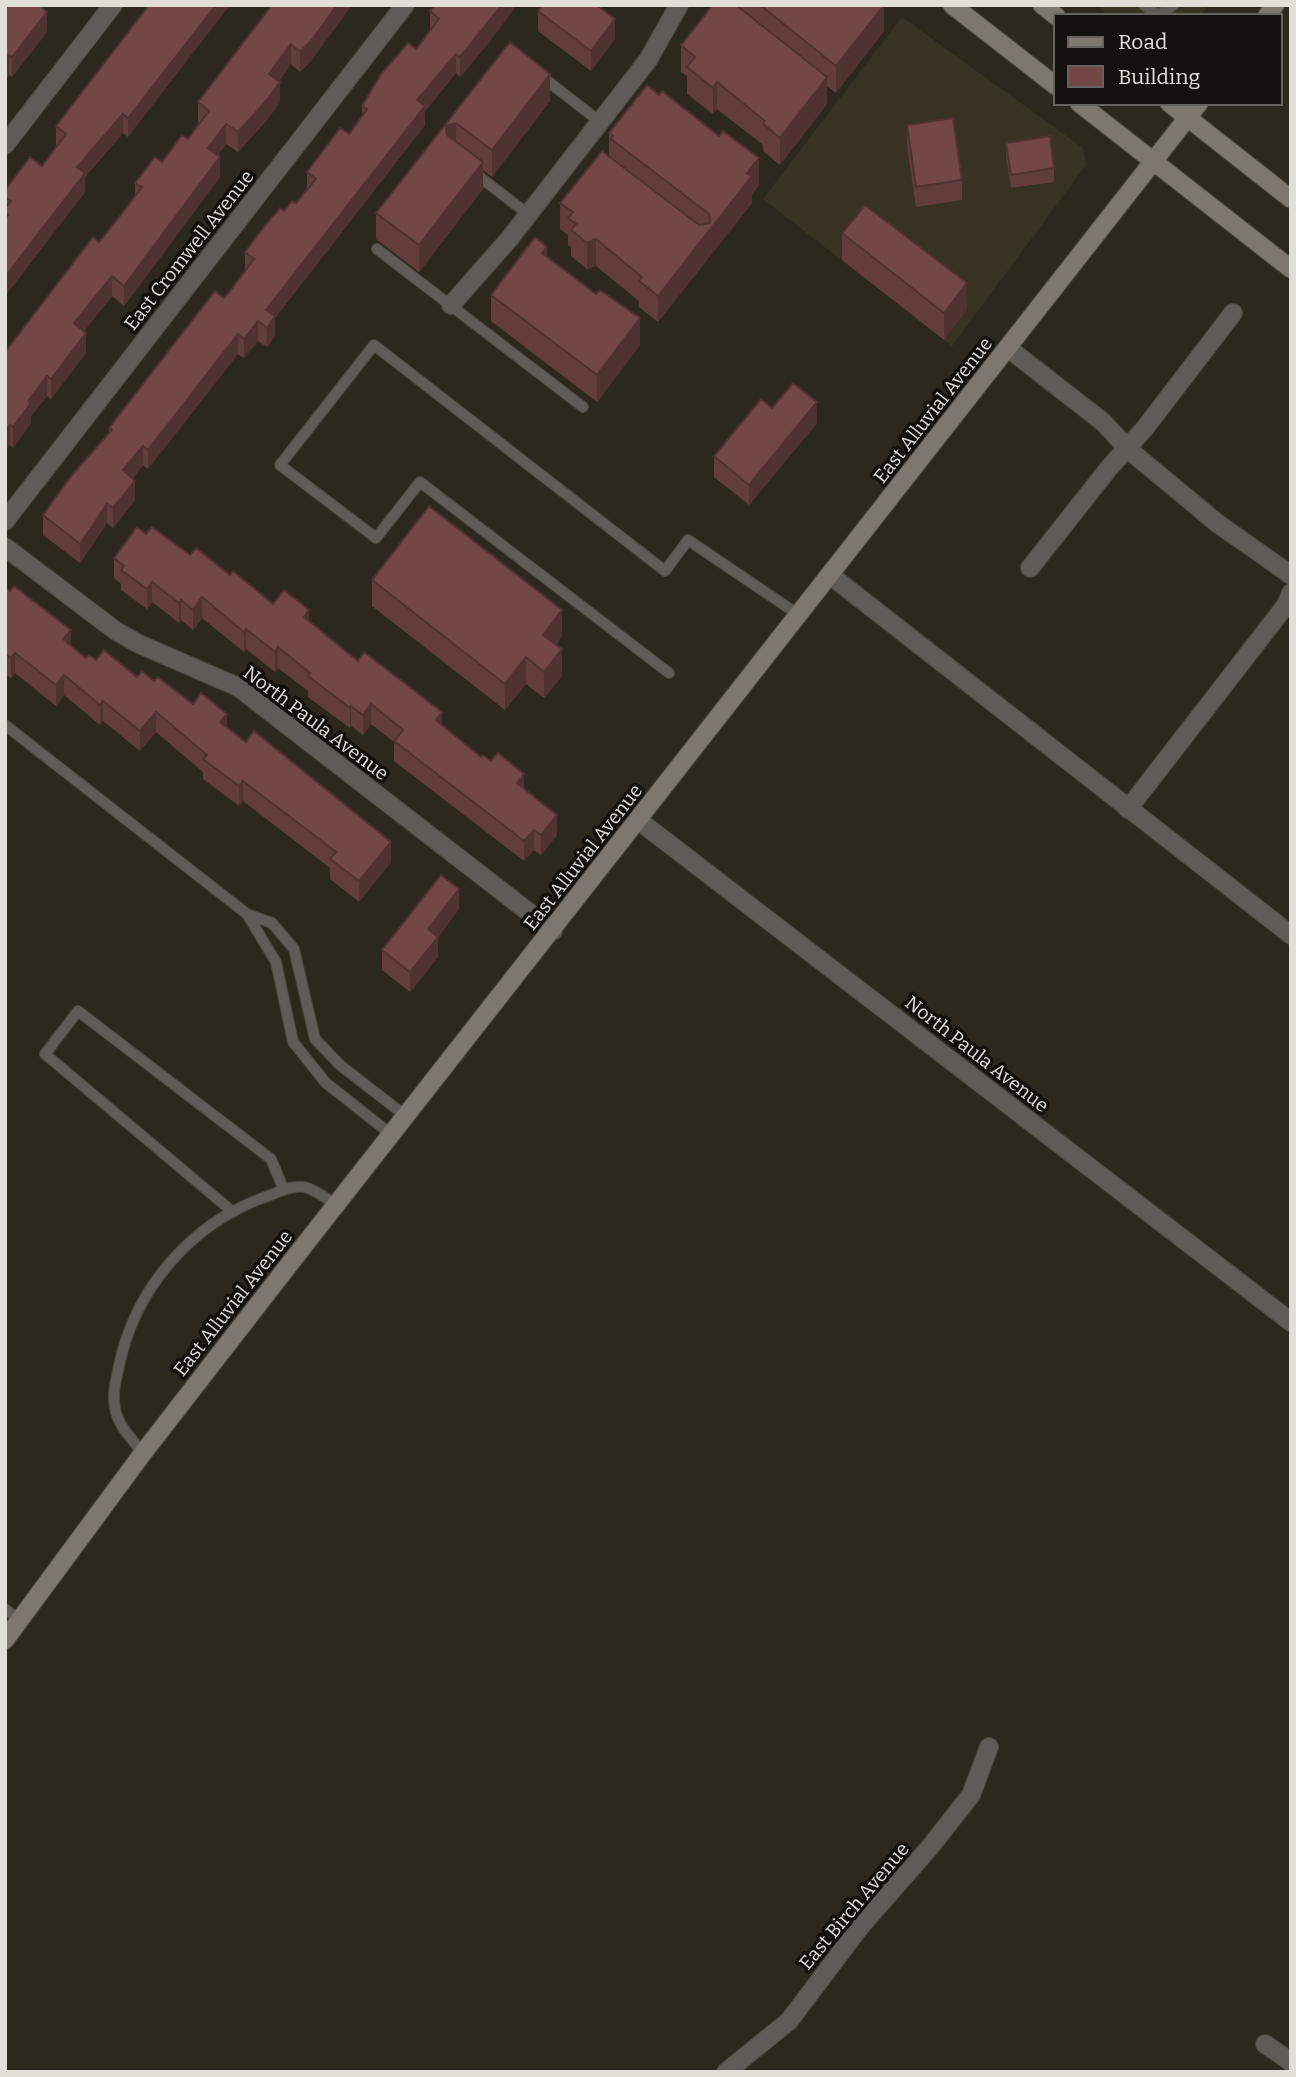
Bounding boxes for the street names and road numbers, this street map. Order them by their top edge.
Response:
street label: East Cromwell Avenue [119,165,259,335]
street label: East Alluvial Avenue [869,332,997,488]
street label: North Paula Avenue [239,661,393,785]
street label: East Alluvial Avenue [519,779,647,935]
street label: North Paula Avenue [901,991,1053,1117]
street label: East Alluvial Avenue [169,1225,297,1381]
street label: East Birch Avenue [794,1838,914,1974]

